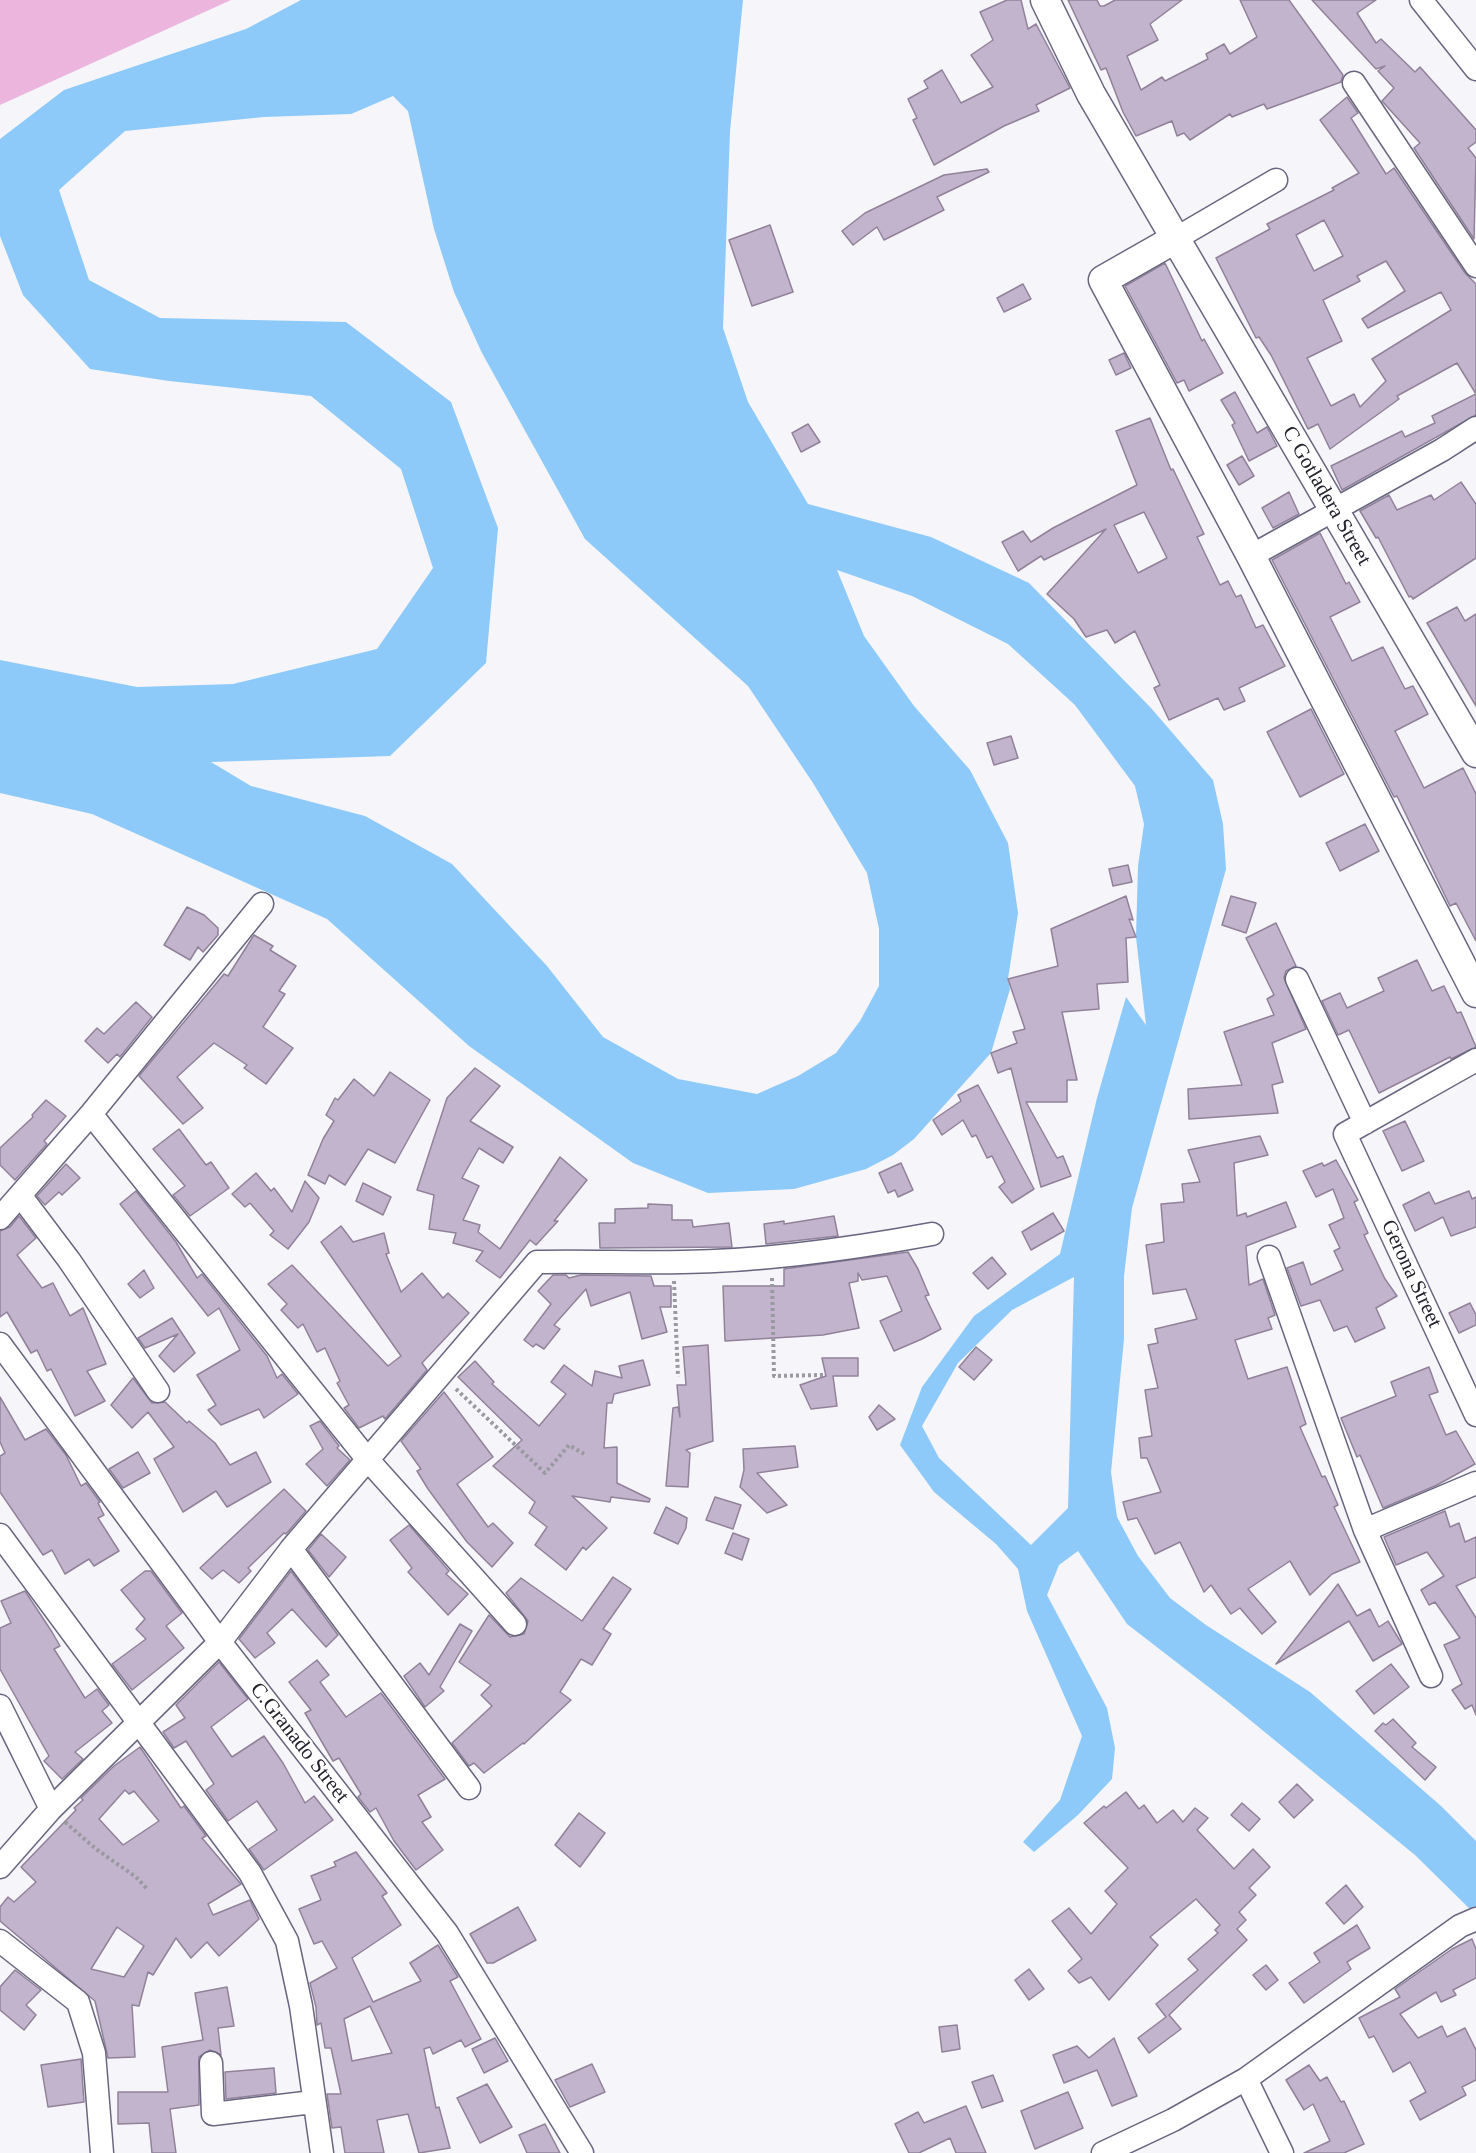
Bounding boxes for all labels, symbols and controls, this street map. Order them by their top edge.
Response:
street label: C Gotladera Street [1276,422,1376,570]
street label: Gerona Street [1375,1216,1447,1332]
street label: C.Granado Street [244,1678,354,1808]

